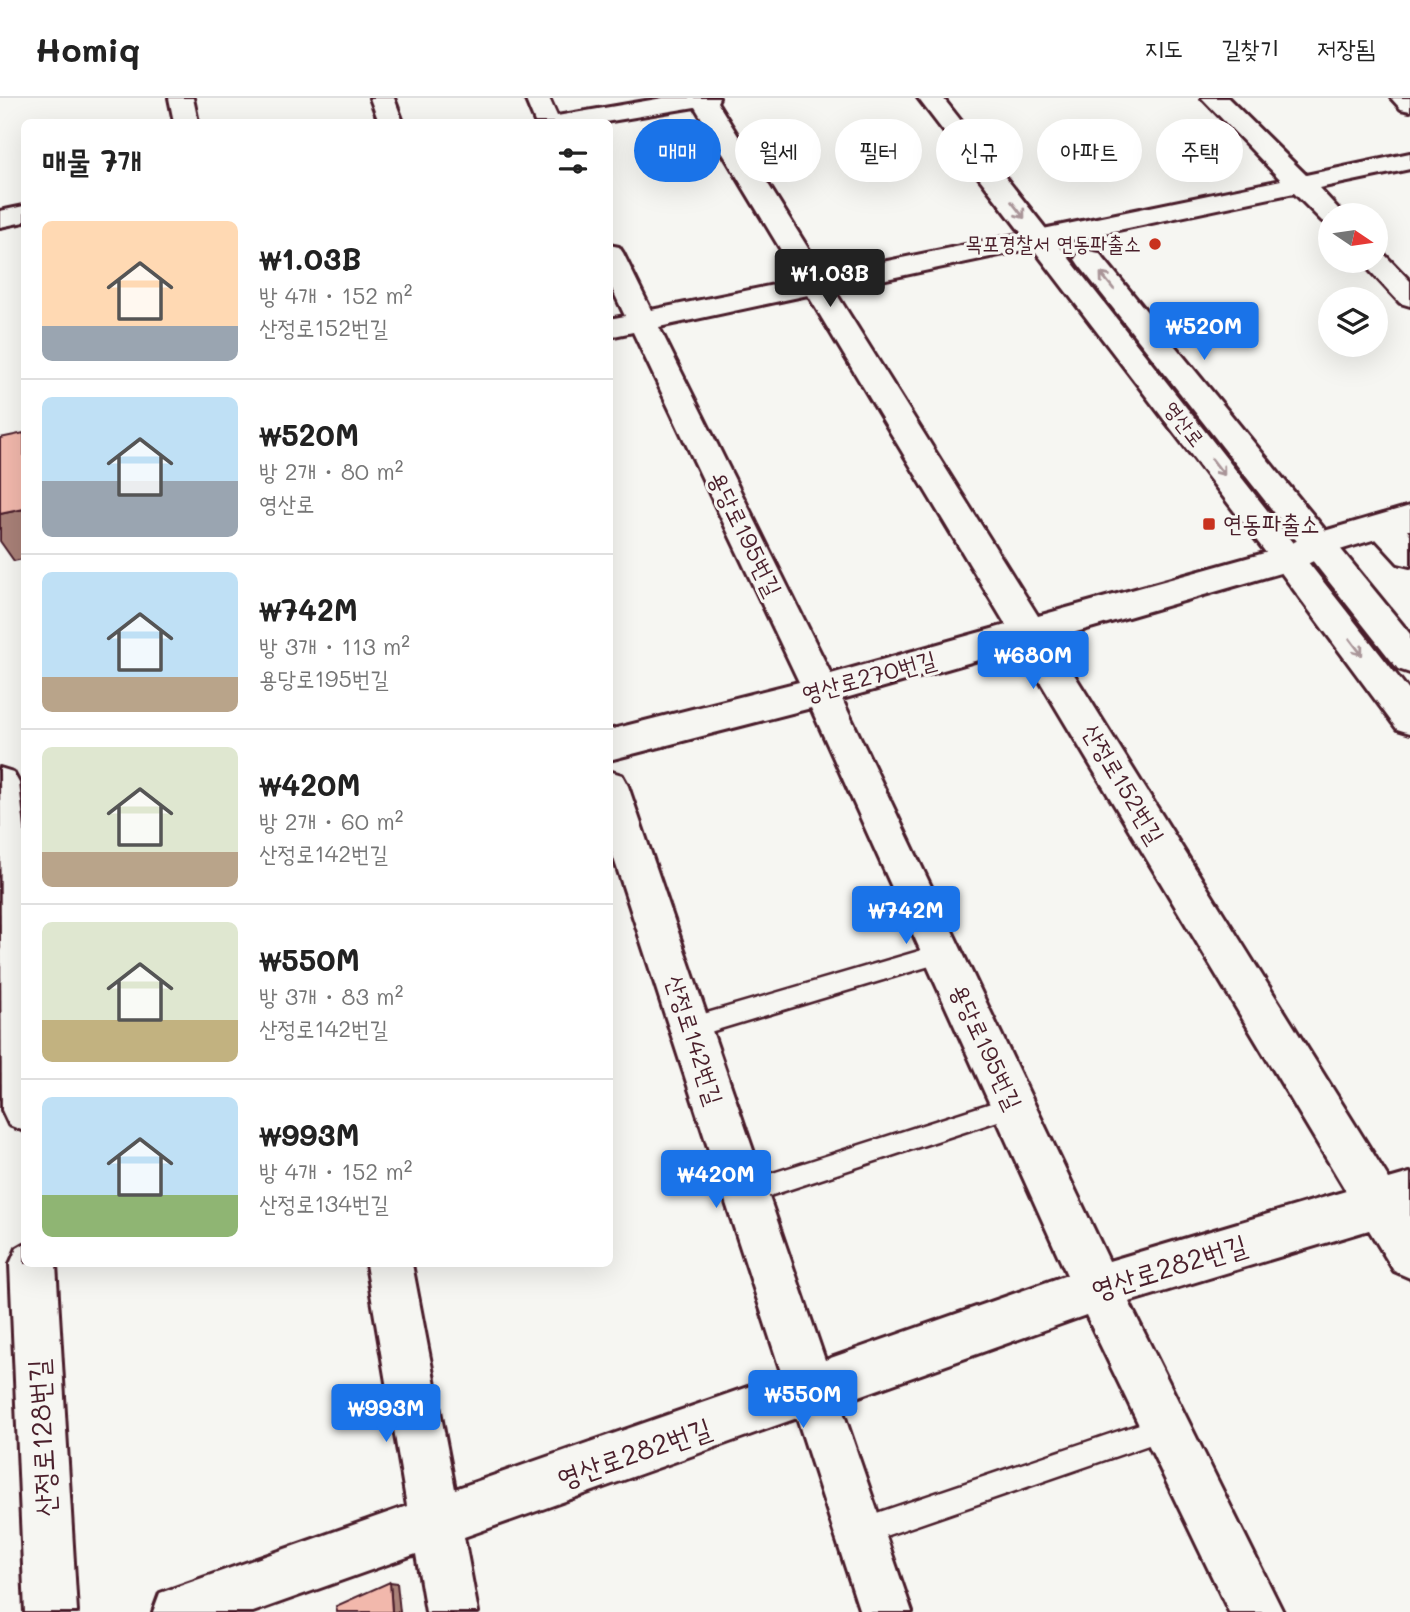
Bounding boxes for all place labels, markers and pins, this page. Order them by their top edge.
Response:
place label: 목포경찰서 연동파출소 [965,229,1141,256]
marker: 목포경찰서 연동파출소 [1147,236,1163,252]
pin: ₩1.03B [773,250,887,309]
pin: ₩520M [1155,302,1253,362]
place label: 연동파출소 [1223,507,1320,538]
marker: 연동파출소 [1201,516,1217,532]
pin: ₩680M [984,632,1082,691]
pin: ₩742M [857,886,955,946]
pin: ₩420M [667,1150,765,1210]
pin: ₩550M [754,1370,852,1430]
pin: ₩993M [337,1384,435,1444]

